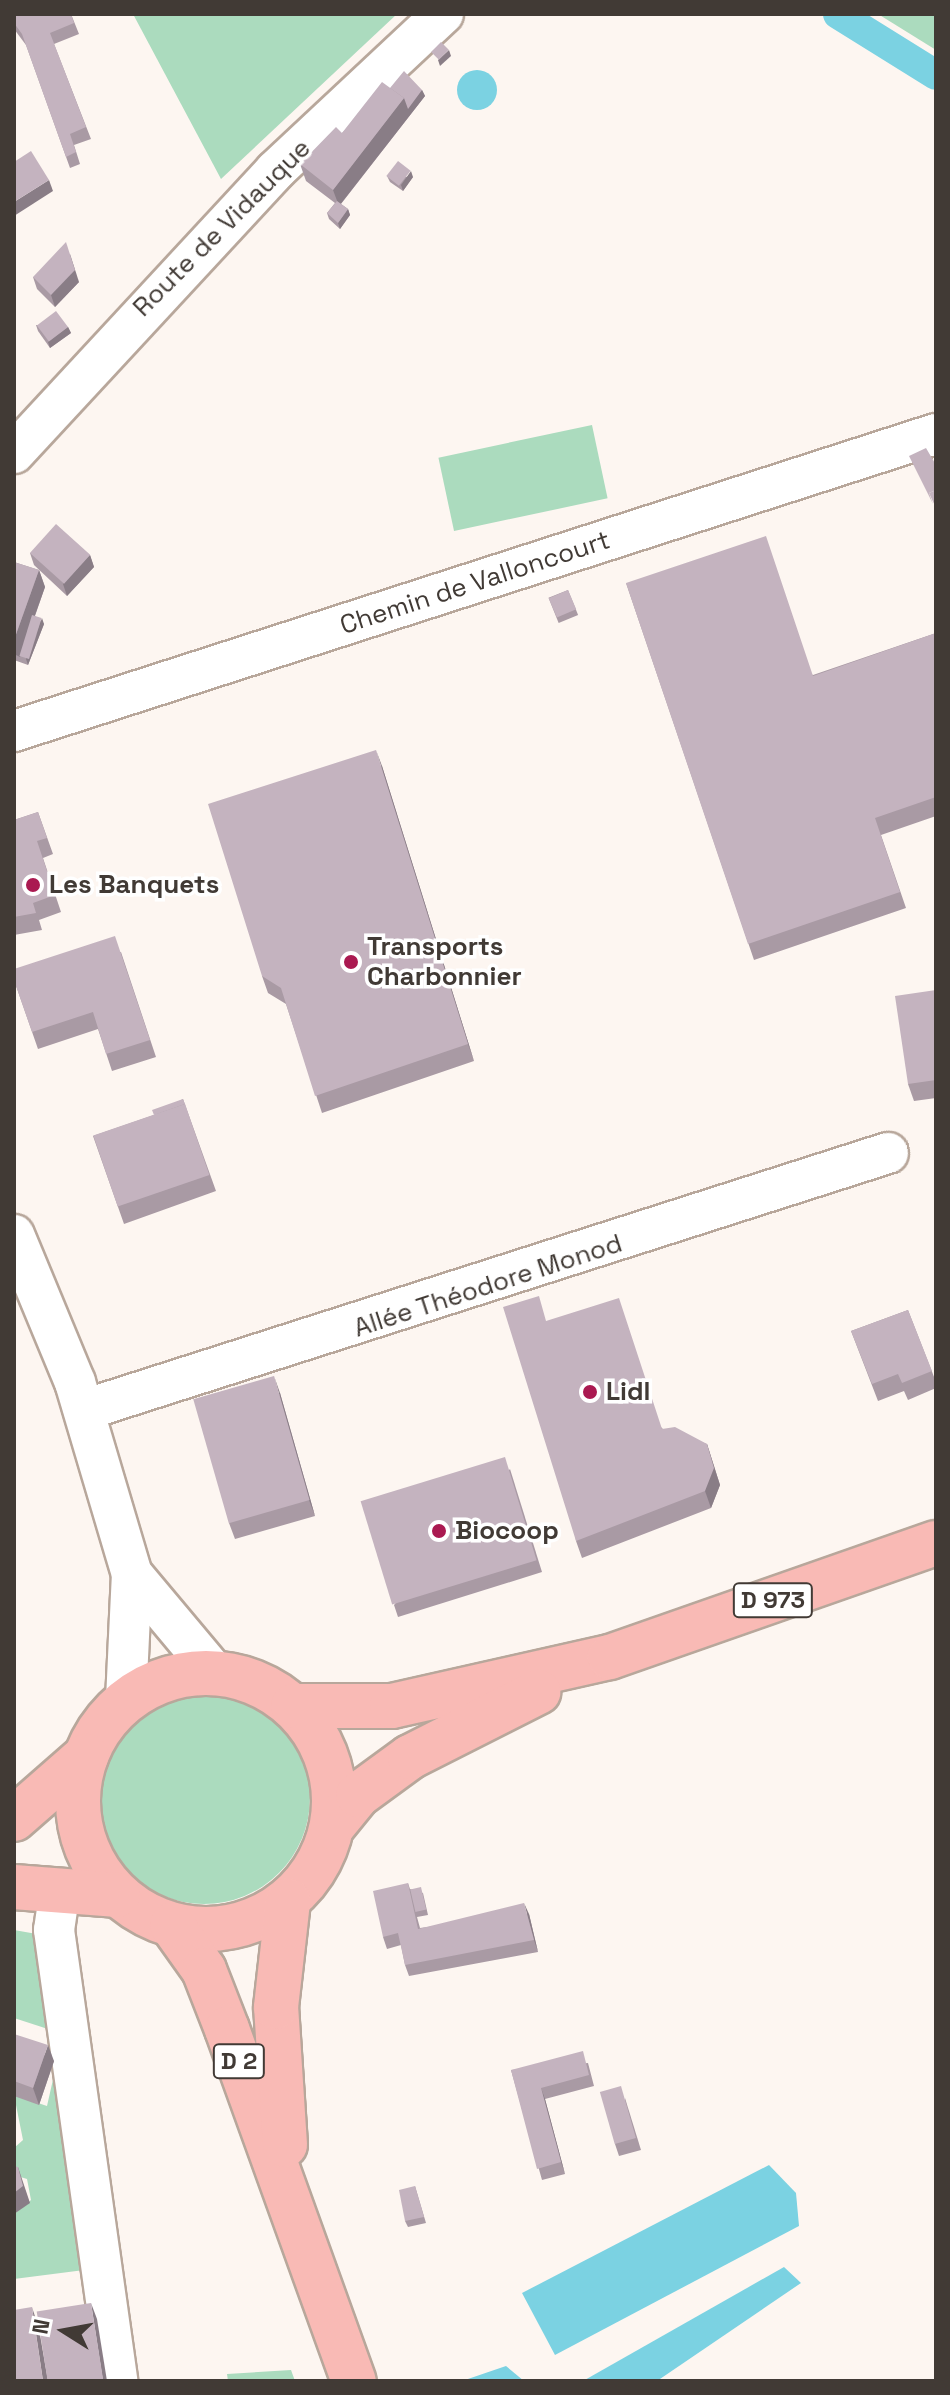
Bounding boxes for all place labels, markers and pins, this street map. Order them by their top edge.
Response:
place label: Les Banquets [49,869,219,901]
marker: Les Banquets [24,876,42,894]
place label: Transports Charbonnier [367,931,522,992]
marker: Transports Charbonnier [342,953,360,971]
place label: Lidl [606,1376,651,1408]
marker: Lidl [581,1383,599,1401]
place label: Biocoop [455,1515,559,1547]
marker: Biocoop [430,1522,448,1540]

